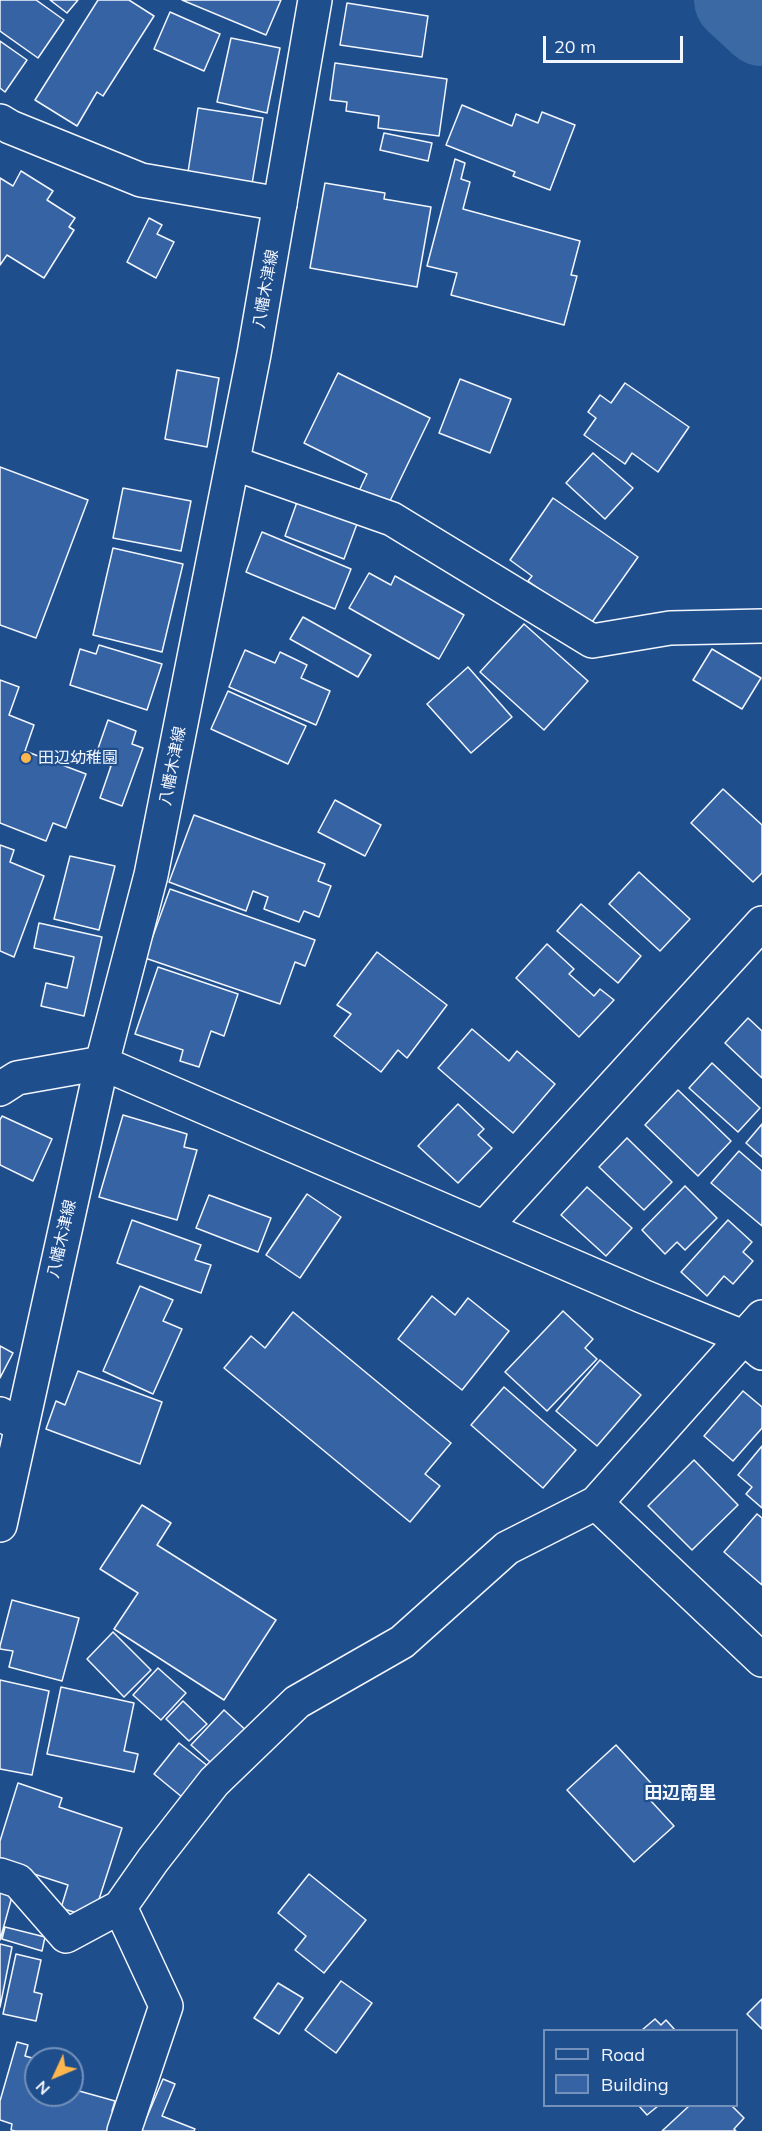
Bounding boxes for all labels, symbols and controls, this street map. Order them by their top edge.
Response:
scale bar [546,24,686,62]
text: 20 m [554,35,596,58]
street label: 八幡木津線 [250,248,282,330]
street label: 八幡木津線 [156,725,190,807]
place label: 田辺幼稚園 [38,748,118,768]
marker: 田辺幼稚園 [19,751,33,765]
street label: 八幡木津線 [44,1198,80,1280]
district label: 田辺南里 [644,1783,716,1805]
legend [543,2029,738,2107]
text: Road [601,2043,645,2066]
north arrow [24,2047,84,2107]
text: Building [601,2073,669,2096]
text: N [31,2077,54,2099]

